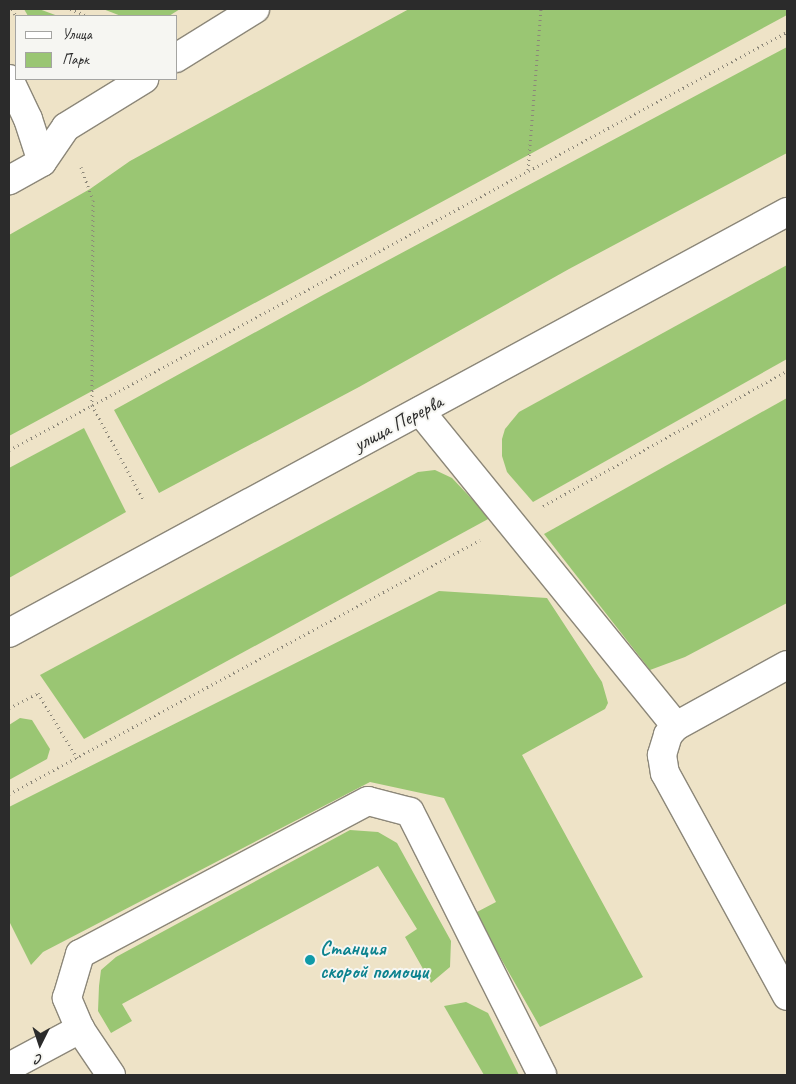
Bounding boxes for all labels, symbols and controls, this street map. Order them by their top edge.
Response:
legend [15,15,178,80]
text: Улица [62,25,92,44]
text: Парк [62,50,89,69]
street label: улица Перерва [349,389,447,457]
place label: Станция скорой помощи [320,936,428,983]
marker: Станция скорой помощи [304,954,316,966]
north arrow [15,1019,65,1069]
text: С [35,1051,43,1068]

